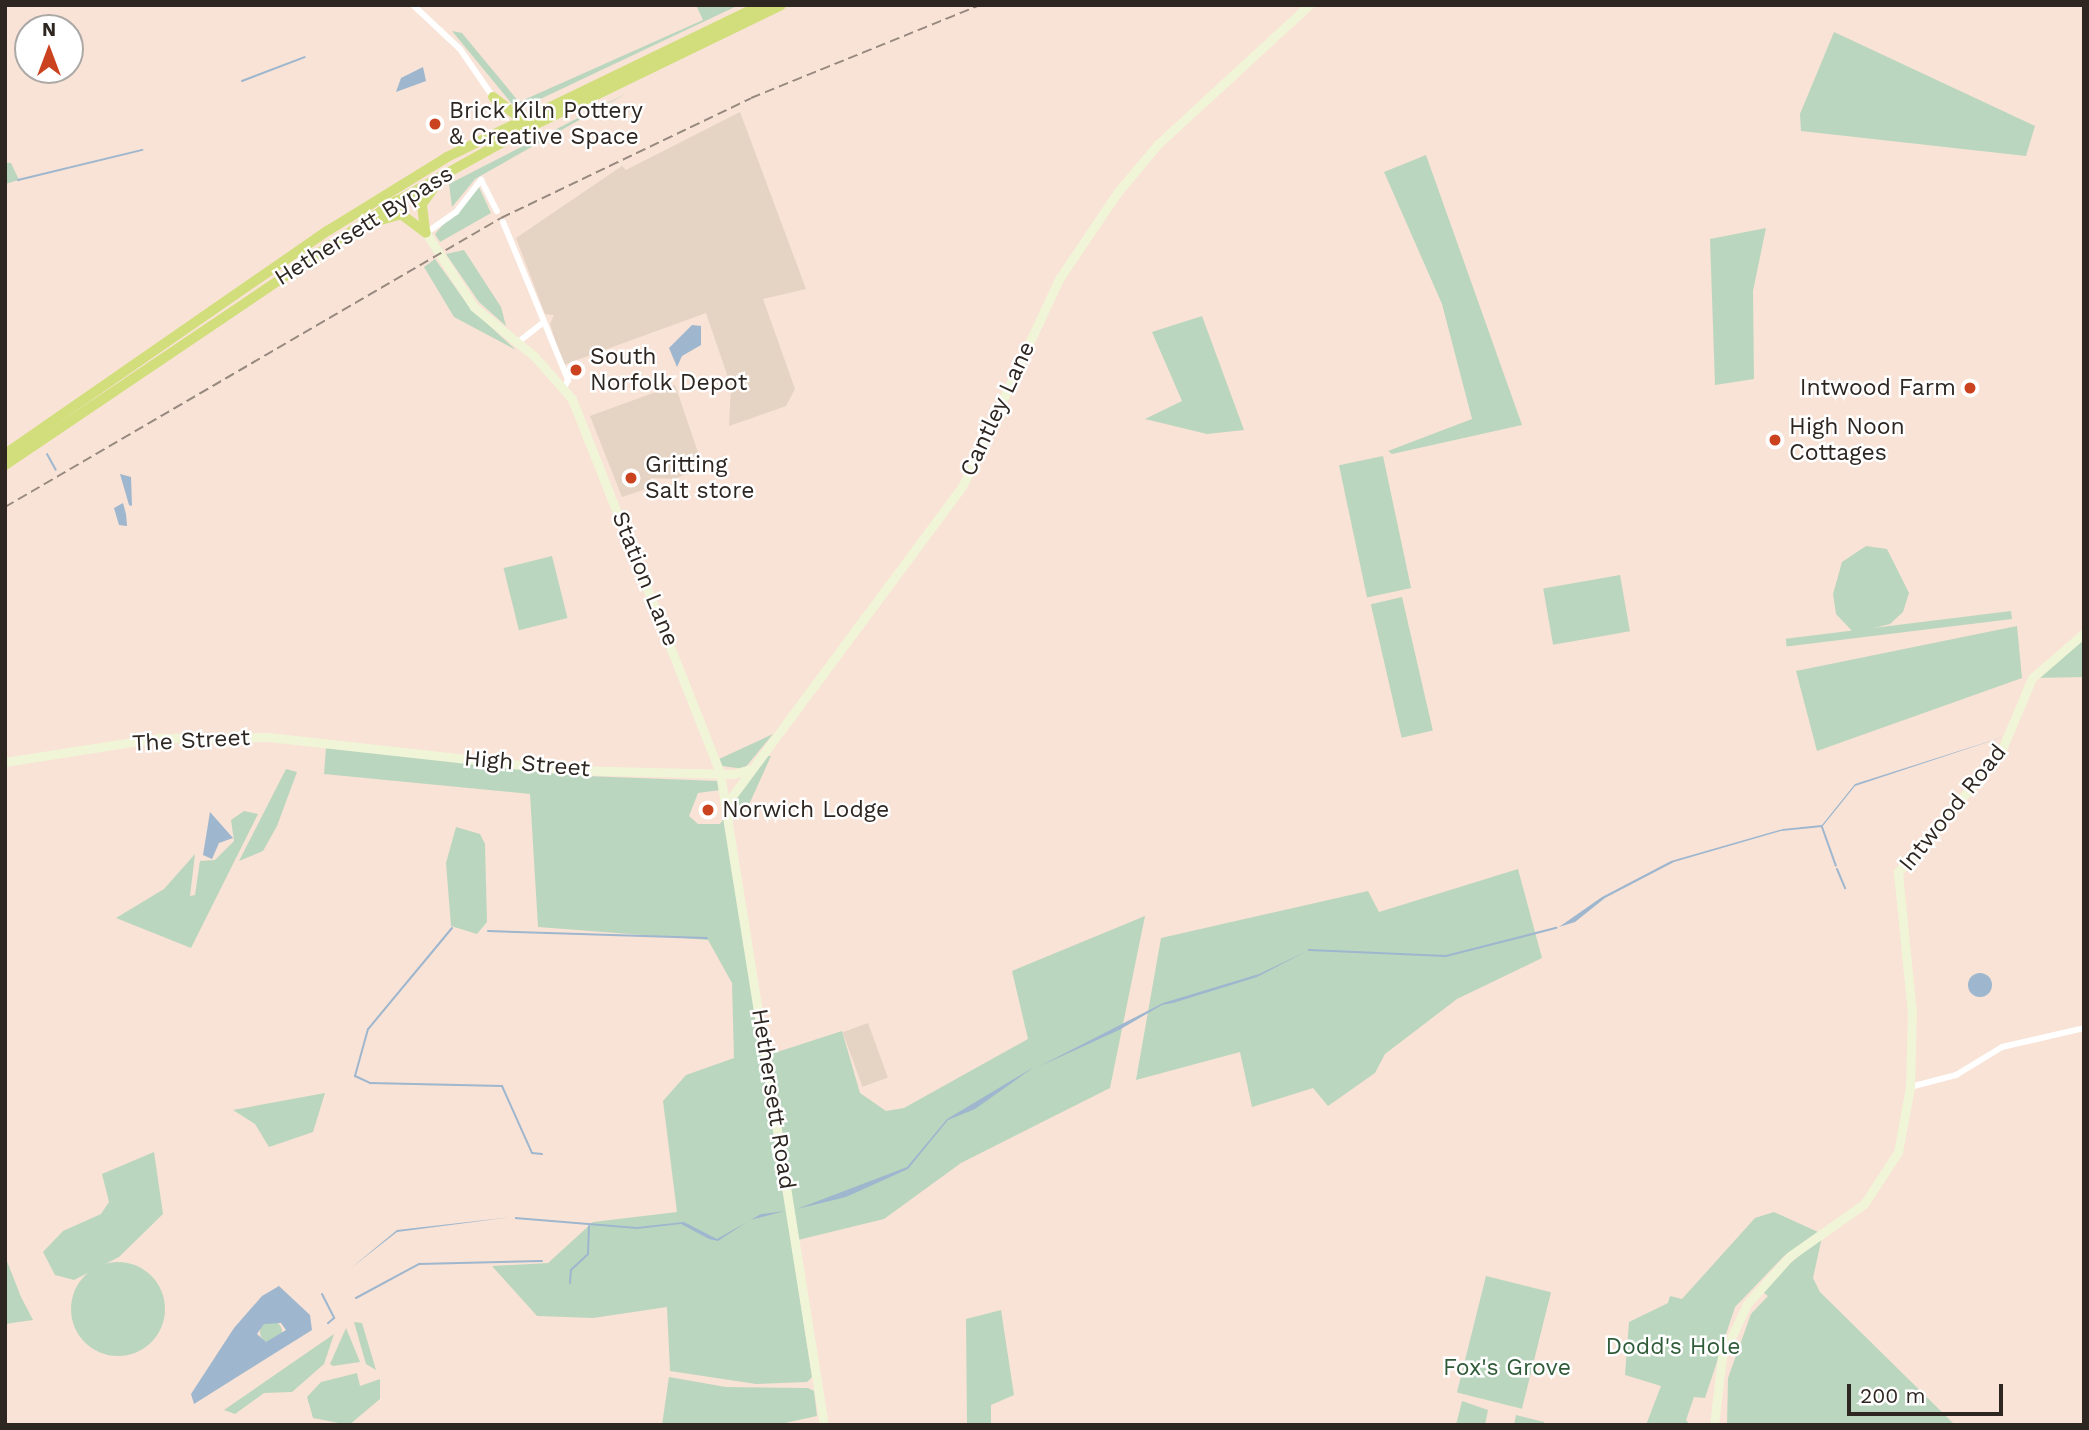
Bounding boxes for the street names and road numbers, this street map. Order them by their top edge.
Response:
street label: Hethersett Bypass [270,160,458,292]
street label: Cantley Lane [955,337,1041,481]
street label: Station Lane [605,508,685,650]
street label: The Street [131,724,251,758]
street label: Intwood Road [1893,739,2013,877]
street label: High Street [463,745,591,783]
street label: Hethersett Road [745,1007,801,1191]

